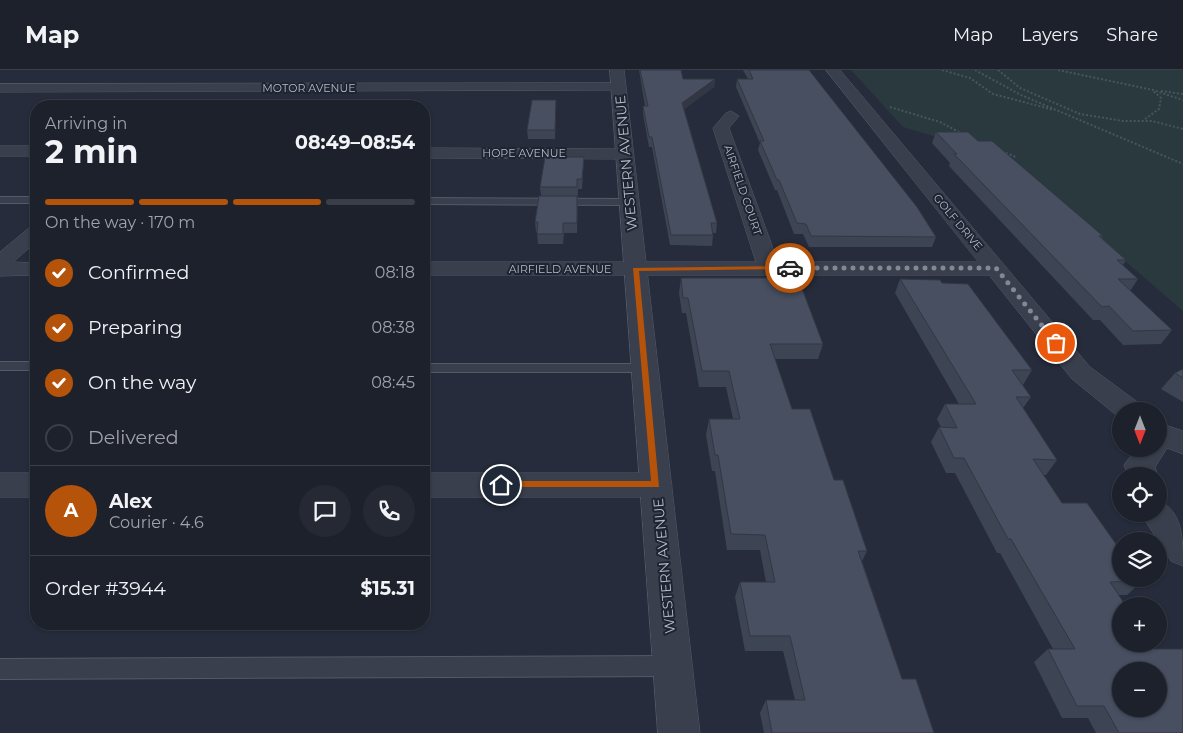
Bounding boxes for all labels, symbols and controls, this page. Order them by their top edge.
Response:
text: Map [25,20,79,49]
text: Map [953,24,993,46]
text: Layers [1021,24,1078,46]
text: Share [1106,24,1158,46]
street label: MOTOR AVENUE [262,81,356,95]
street label: WESTERN AVENUE [611,94,641,232]
text: Arriving in [45,114,127,133]
text: 08:49–08:54 [295,131,415,154]
text: 2 min [45,132,138,171]
street label: AIRFIELD COURT [721,143,765,238]
street label: HOPE AVENUE [482,146,566,160]
street label: GOLF DRIVE [930,191,986,253]
text: On the way · 170 m [45,213,195,232]
courier [765,243,815,293]
icon: car [776,254,804,282]
icon: check [45,259,73,287]
text: Confirmed [88,261,189,284]
street label: AIRFIELD AVENUE [509,262,611,276]
text: 08:18 [375,263,415,282]
icon: check [45,314,73,342]
text: Preparing [88,316,183,339]
text: 08:38 [372,318,415,337]
pin [1035,322,1077,364]
icon: bag [1042,329,1070,357]
icon: check [45,369,73,397]
text: On the way [88,371,196,394]
text: 08:45 [371,373,415,392]
north arrow [1112,402,1168,458]
map controls [1112,402,1167,717]
text: Delivered [88,426,179,449]
pin [480,464,522,506]
button: locate [1112,467,1167,522]
icon: home [487,471,515,499]
button: chat [299,485,351,537]
button: phone [363,485,415,537]
text: Alex [109,490,152,513]
street label: WESTERN AVENUE [649,497,679,635]
text: A [64,499,78,522]
text: Courier · 4.6 [109,513,204,532]
button: layers [1112,532,1167,587]
text: Order #3944 [45,577,166,600]
text: $15.31 [360,577,415,600]
button: + [1112,597,1167,652]
button: − [1112,662,1167,717]

